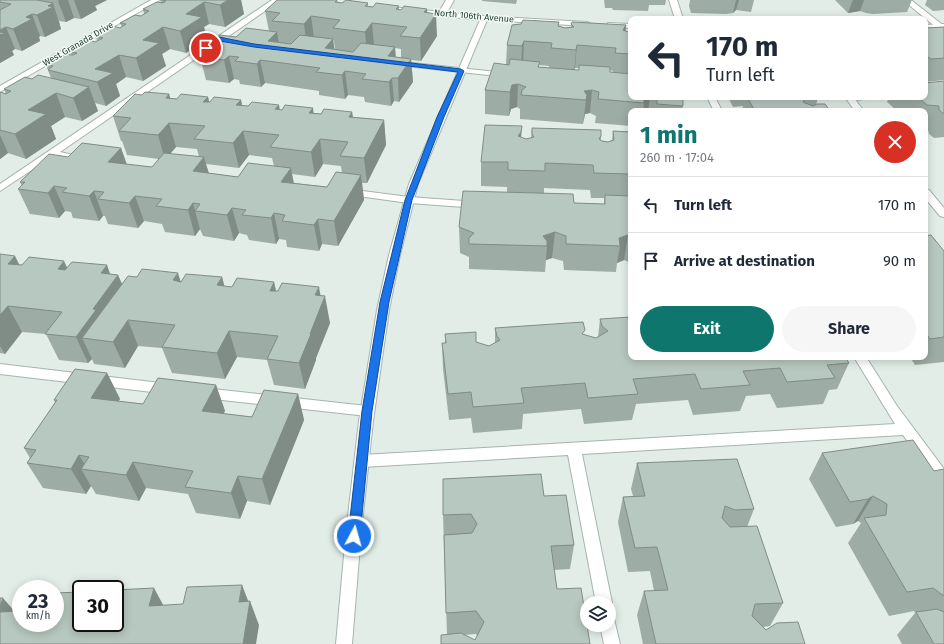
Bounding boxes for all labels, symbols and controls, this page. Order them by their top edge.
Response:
street label: North 106th Avenue [434,8,515,24]
street label: West Granada Drive [41,20,115,68]
text: 170 m [706,30,778,63]
pin [189,31,223,65]
icon: left [640,32,692,84]
icon: arrive [195,37,217,59]
text: Turn left [706,64,775,86]
text: 1 min [640,121,698,149]
button: close [874,121,916,163]
text: 260 m · 17:04 [640,150,714,165]
icon: left [640,194,662,216]
text: Turn left [674,196,732,214]
text: 170 m [878,196,916,214]
icon: arrive [640,250,662,272]
text: Arrive at destination [674,252,815,270]
text: 90 m [883,252,916,270]
button: Exit [640,306,774,352]
button: Share [782,306,916,352]
position arrow [333,515,375,557]
speed limit sign: 30 [72,580,124,632]
text: 23 [28,589,48,613]
map controls [580,596,616,632]
button: layers [580,596,616,632]
text: km/h [26,610,50,622]

